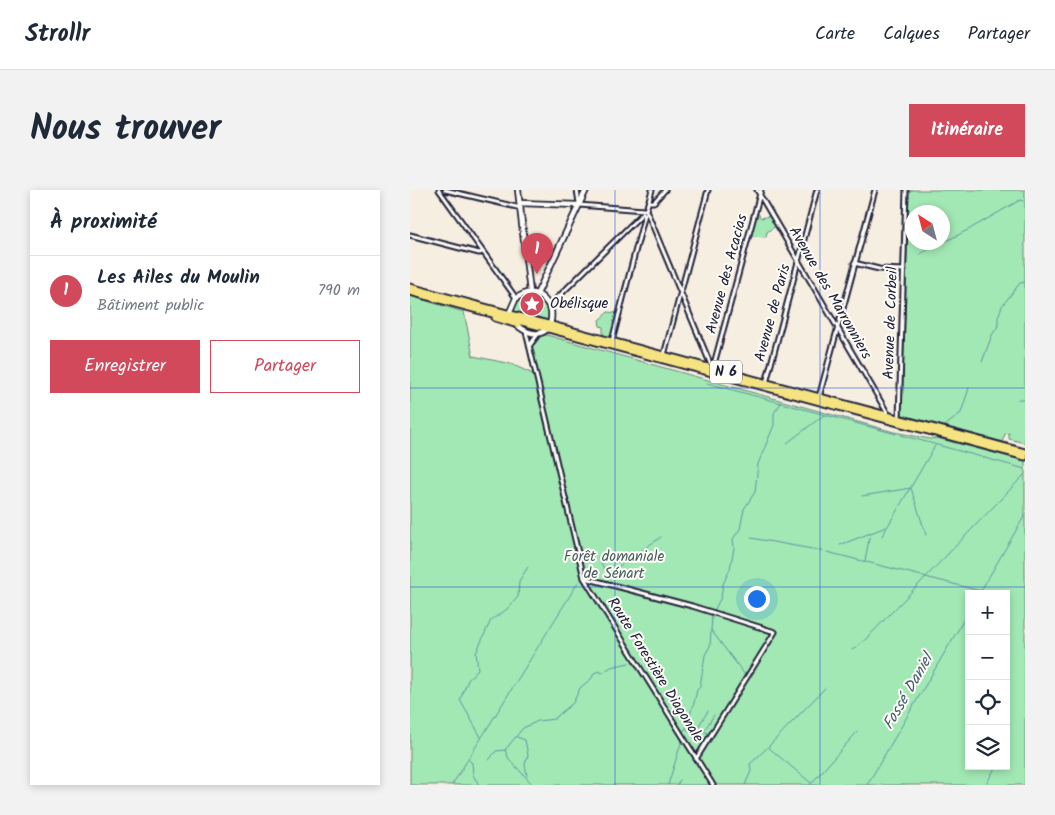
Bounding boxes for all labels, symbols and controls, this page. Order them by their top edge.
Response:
text: Strollr [25,15,90,54]
text: Carte [815,20,855,49]
text: Calques [883,20,940,49]
text: Partager [968,20,1030,49]
text: Nous trouver [30,102,221,158]
button: Itinéraire [909,104,1025,157]
north arrow [905,205,950,250]
text: À proximité [50,206,157,239]
street label: Avenue des Acacias [699,211,755,337]
street label: Avenue des Marronniers [782,222,878,365]
pin: 1 [521,233,553,274]
street label: Avenue de Paris [748,261,798,365]
text: Les Ailes du Moulin [97,263,260,293]
street label: Avenue de Corbeil [877,266,905,380]
text: 1 [64,278,68,303]
text: 790 m [318,278,360,303]
place icon: Obélisque [519,291,545,317]
place label: Obélisque [550,292,609,316]
text: Bâtiment public [97,293,204,318]
button: Enregistrer [50,340,200,393]
button: Partager [210,340,360,393]
road number: N 6 [710,360,742,383]
park label: Forêt domaniale de Sénart [564,545,664,586]
your location [744,586,770,612]
map controls [965,590,1010,770]
button: + [965,590,1010,635]
street label: Route Forestière Diagonale [600,593,710,748]
button: − [965,635,1010,680]
water label: Fossé Daniel [876,647,941,735]
button: locate [965,680,1010,725]
button: layers [965,725,1010,770]

